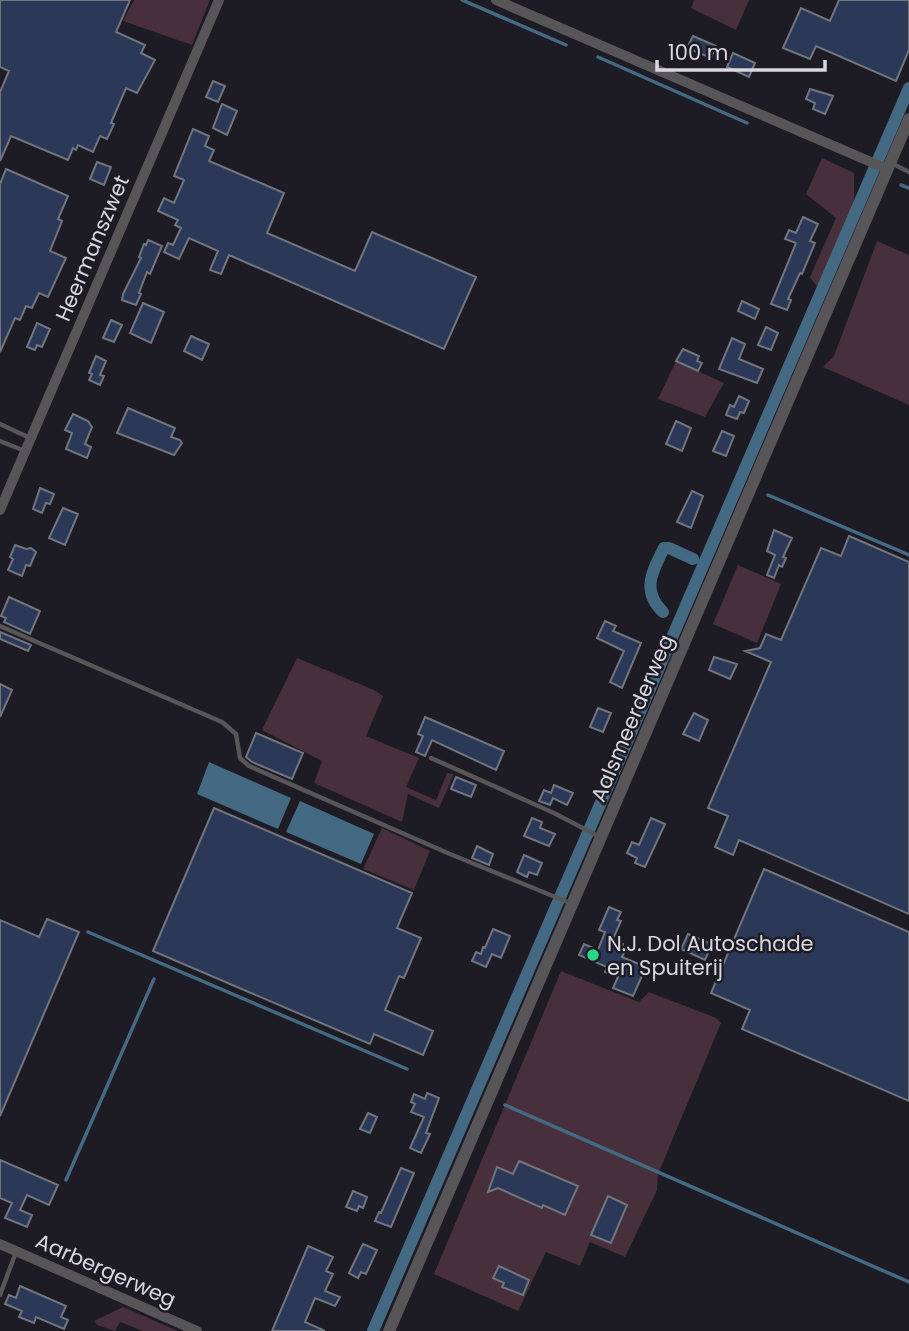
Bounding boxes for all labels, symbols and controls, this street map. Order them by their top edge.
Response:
scale bar [657,28,825,72]
text: 100 m [668,38,728,67]
street label: Heermanszwet [48,170,136,326]
street label: Aalsmeerderweg [584,630,680,806]
place label: N.J. Dol Autoschade en Spuiterij [607,929,814,982]
marker: N.J. Dol Autoschade en Spuiterij [585,947,601,963]
street label: Aarbergerweg [31,1226,181,1314]

